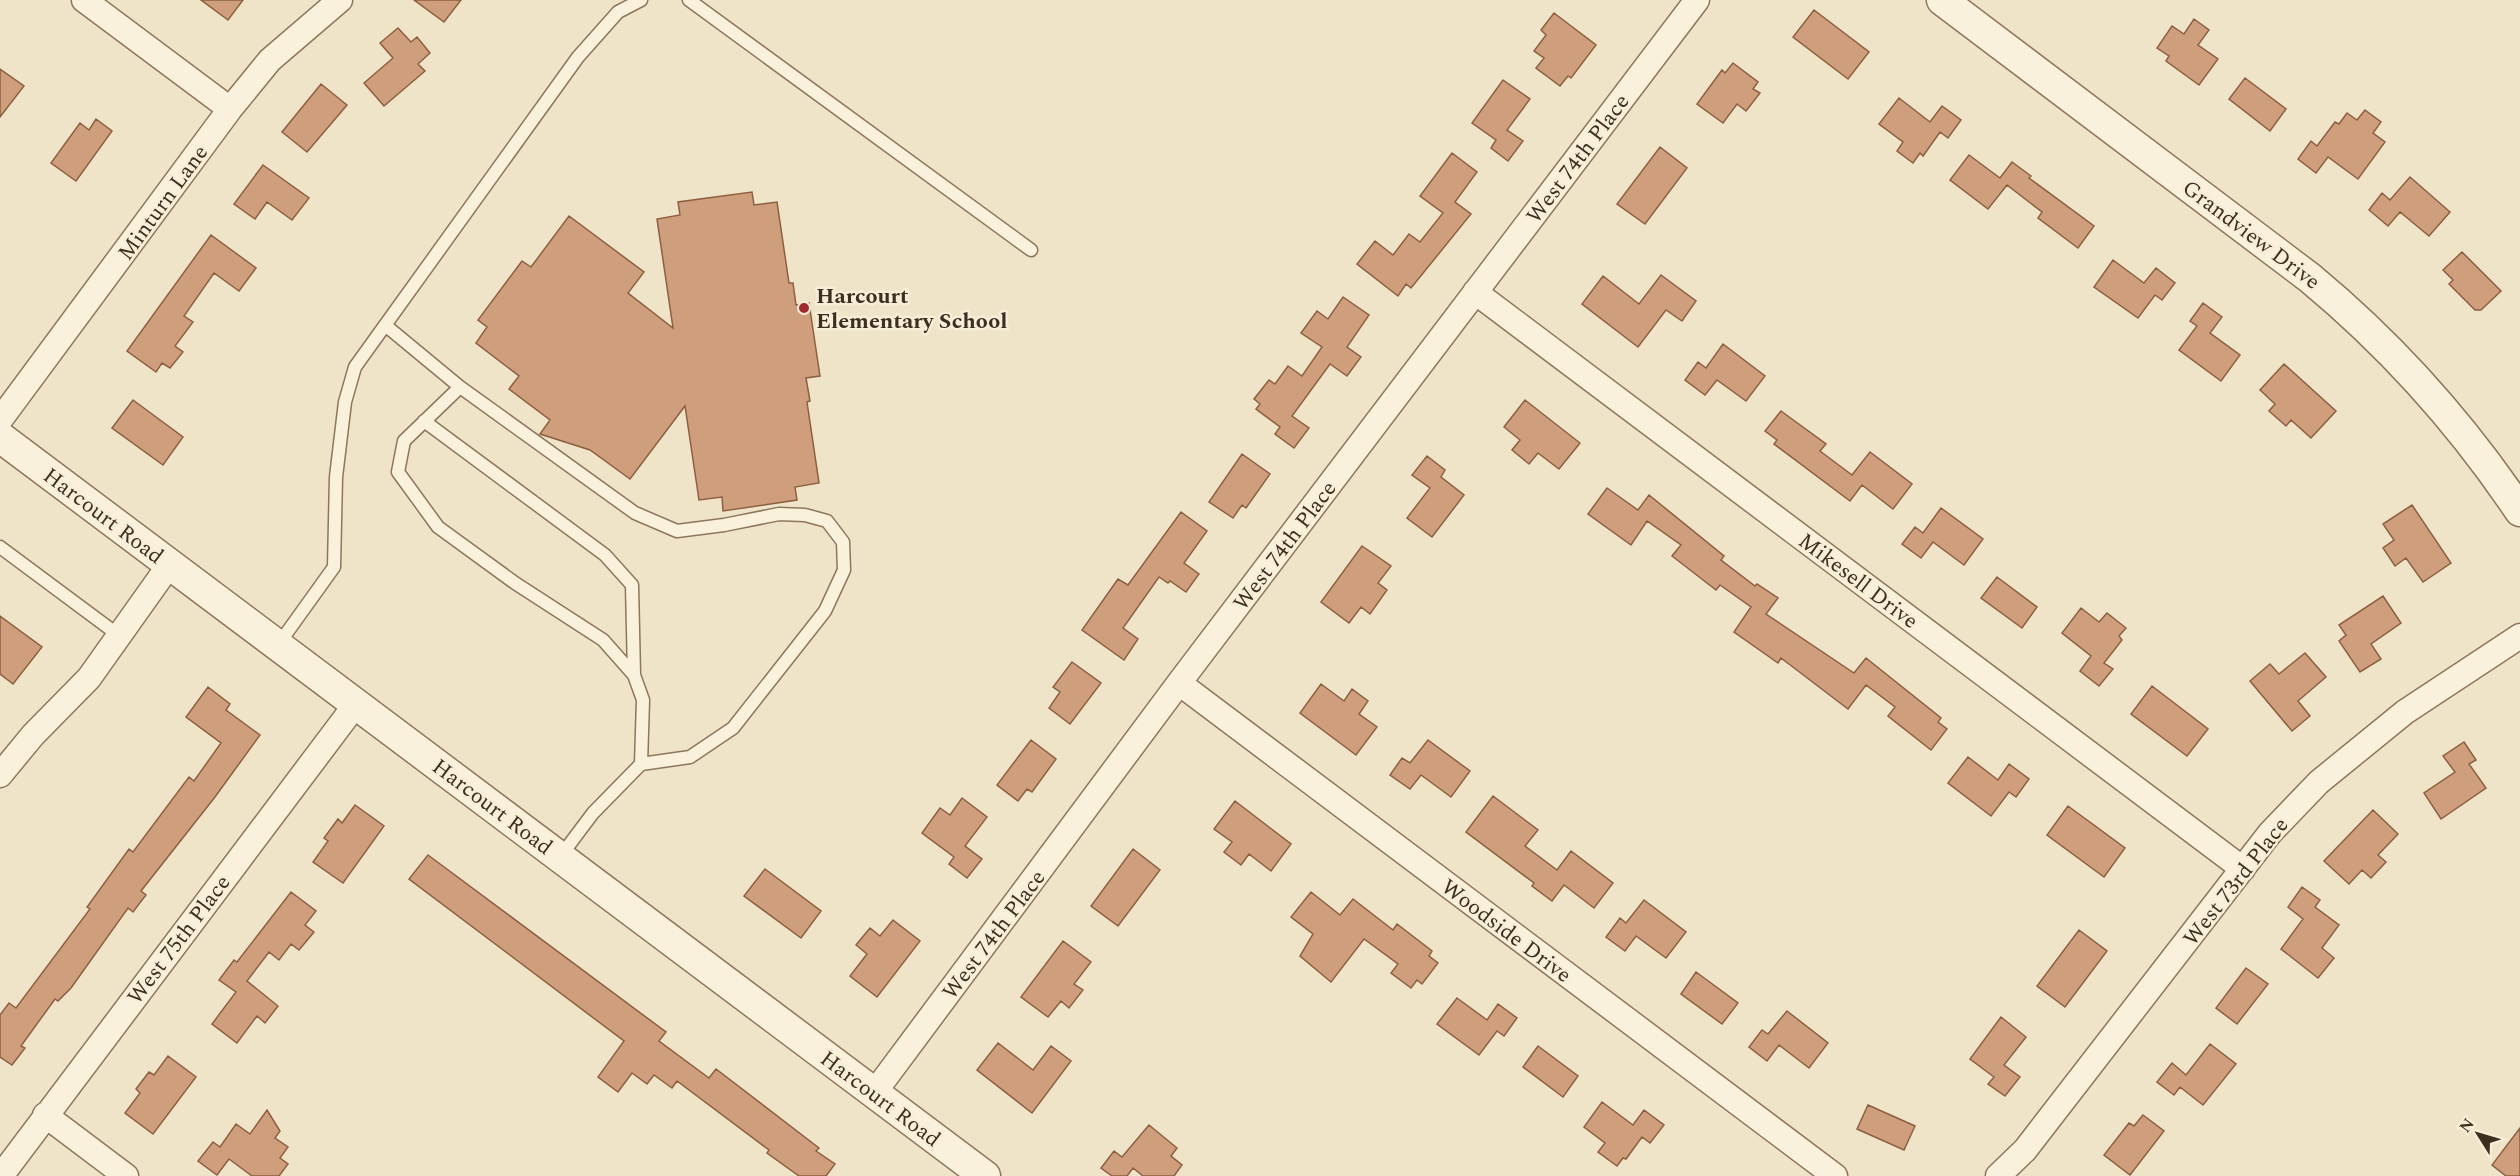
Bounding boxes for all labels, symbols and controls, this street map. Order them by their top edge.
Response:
street label: West 74th Place [1518,87,1638,231]
street label: Minturn Lane [110,138,217,268]
street label: Grandview Drive [2175,172,2327,298]
place label: Harcourt Elementary School [816,280,1007,338]
marker: Harcourt Elementary School [797,301,811,315]
street label: Harcourt Road [36,460,170,573]
street label: West 74th Place [1225,474,1345,618]
street label: Mikesell Drive [1791,525,1925,637]
street label: Harcourt Road [425,751,559,864]
street label: West 73rd Place [2175,811,2297,953]
street label: West 74th Place [934,863,1054,1007]
street label: West 75th Place [119,868,239,1012]
street label: Woodside Drive [1434,871,1578,991]
street label: Harcourt Road [813,1043,947,1156]
north arrow [2448,1104,2508,1164]
text: N [2453,1113,2480,1138]

